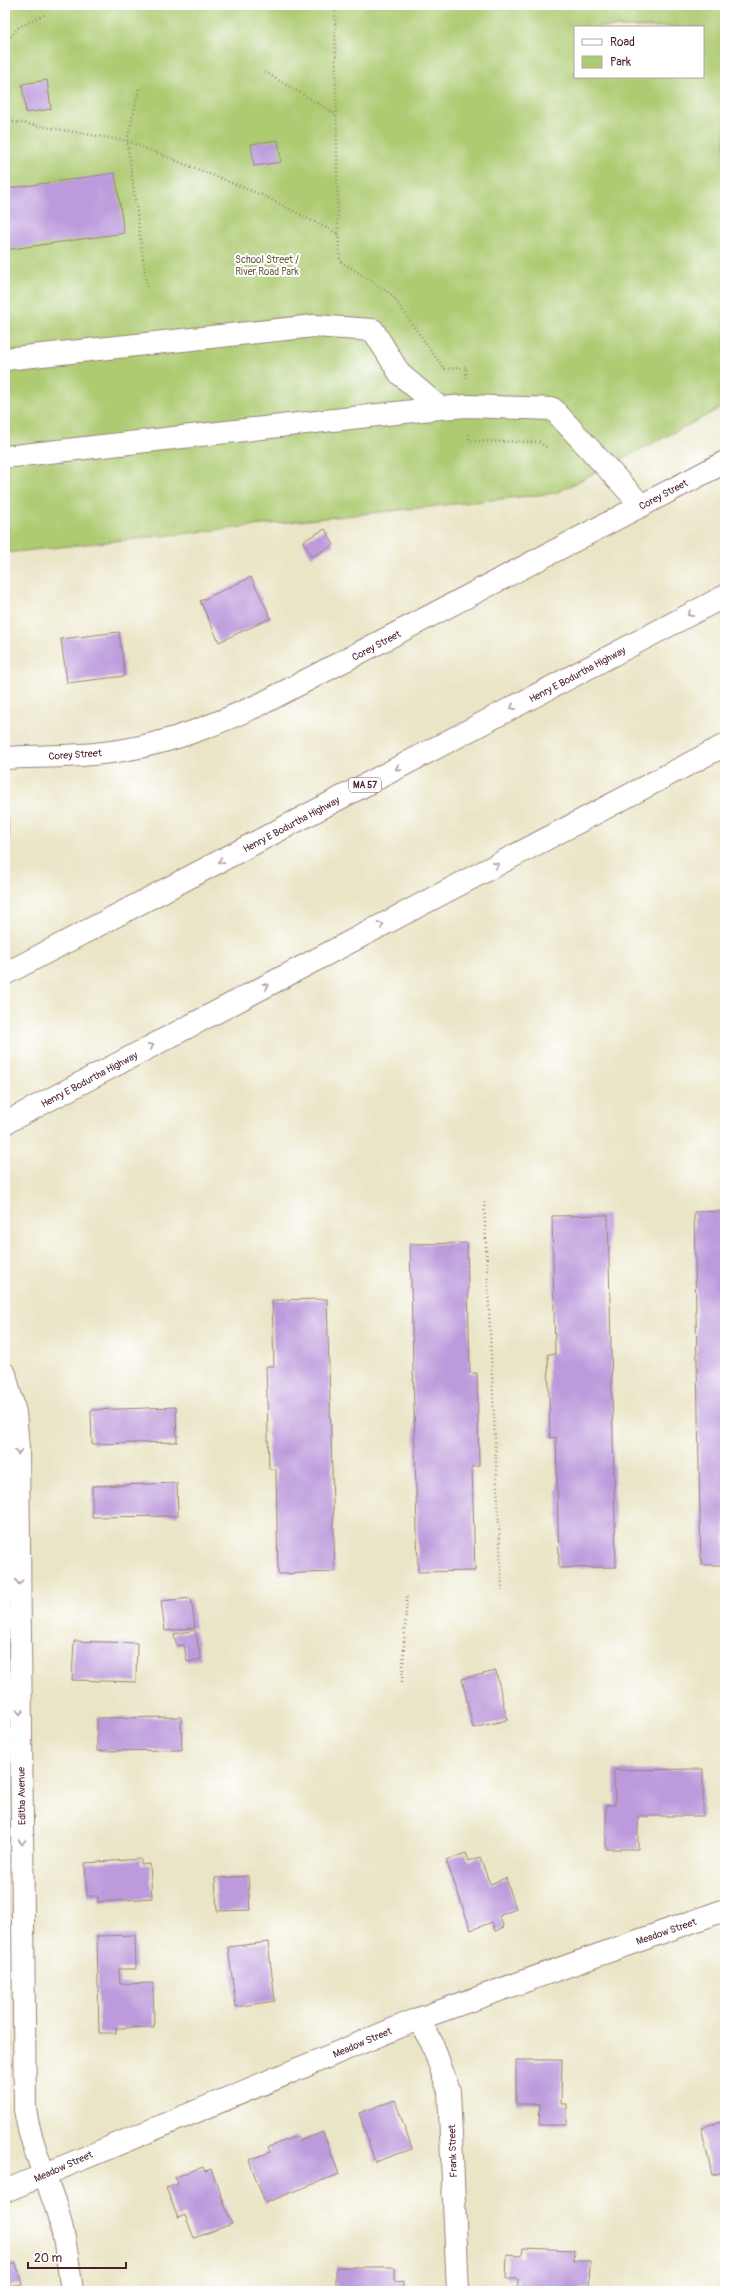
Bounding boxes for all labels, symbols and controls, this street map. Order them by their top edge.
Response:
legend [574,26,704,78]
text: Road [610,35,635,50]
text: Park [610,55,631,70]
park label: School Street / River Road Park [235,254,300,278]
street label: Corey Street [637,477,691,513]
one-way arrow [687,610,695,617]
street label: Corey Street [350,628,404,664]
street label: Henry E Bodurtha Highway [527,644,628,705]
one-way arrow [510,703,518,710]
street label: Corey Street [48,747,103,763]
one-way arrow [395,763,403,771]
road number: MA 57 [349,778,381,792]
street label: Henry E Bodurtha Highway [241,794,342,855]
one-way arrow [218,856,225,864]
one-way arrow [492,862,500,870]
one-way arrow [377,922,384,930]
one-way arrow [262,983,269,990]
one-way arrow [147,1043,154,1051]
street label: Henry E Bodurtha Highway [39,1049,140,1110]
one-way arrow [13,1449,22,1455]
one-way arrow [15,1579,23,1585]
one-way arrow [16,1709,24,1715]
street label: Editha Avenue [15,1767,29,1825]
one-way arrow [18,1839,26,1845]
street label: Meadow Street [635,1916,699,1948]
street label: Meadow Street [331,2025,395,2061]
street label: Frank Street [446,2123,460,2178]
street label: Meadow Street [32,2148,95,2185]
scale bar [28,2244,126,2270]
text: 20 m [34,2251,63,2266]

